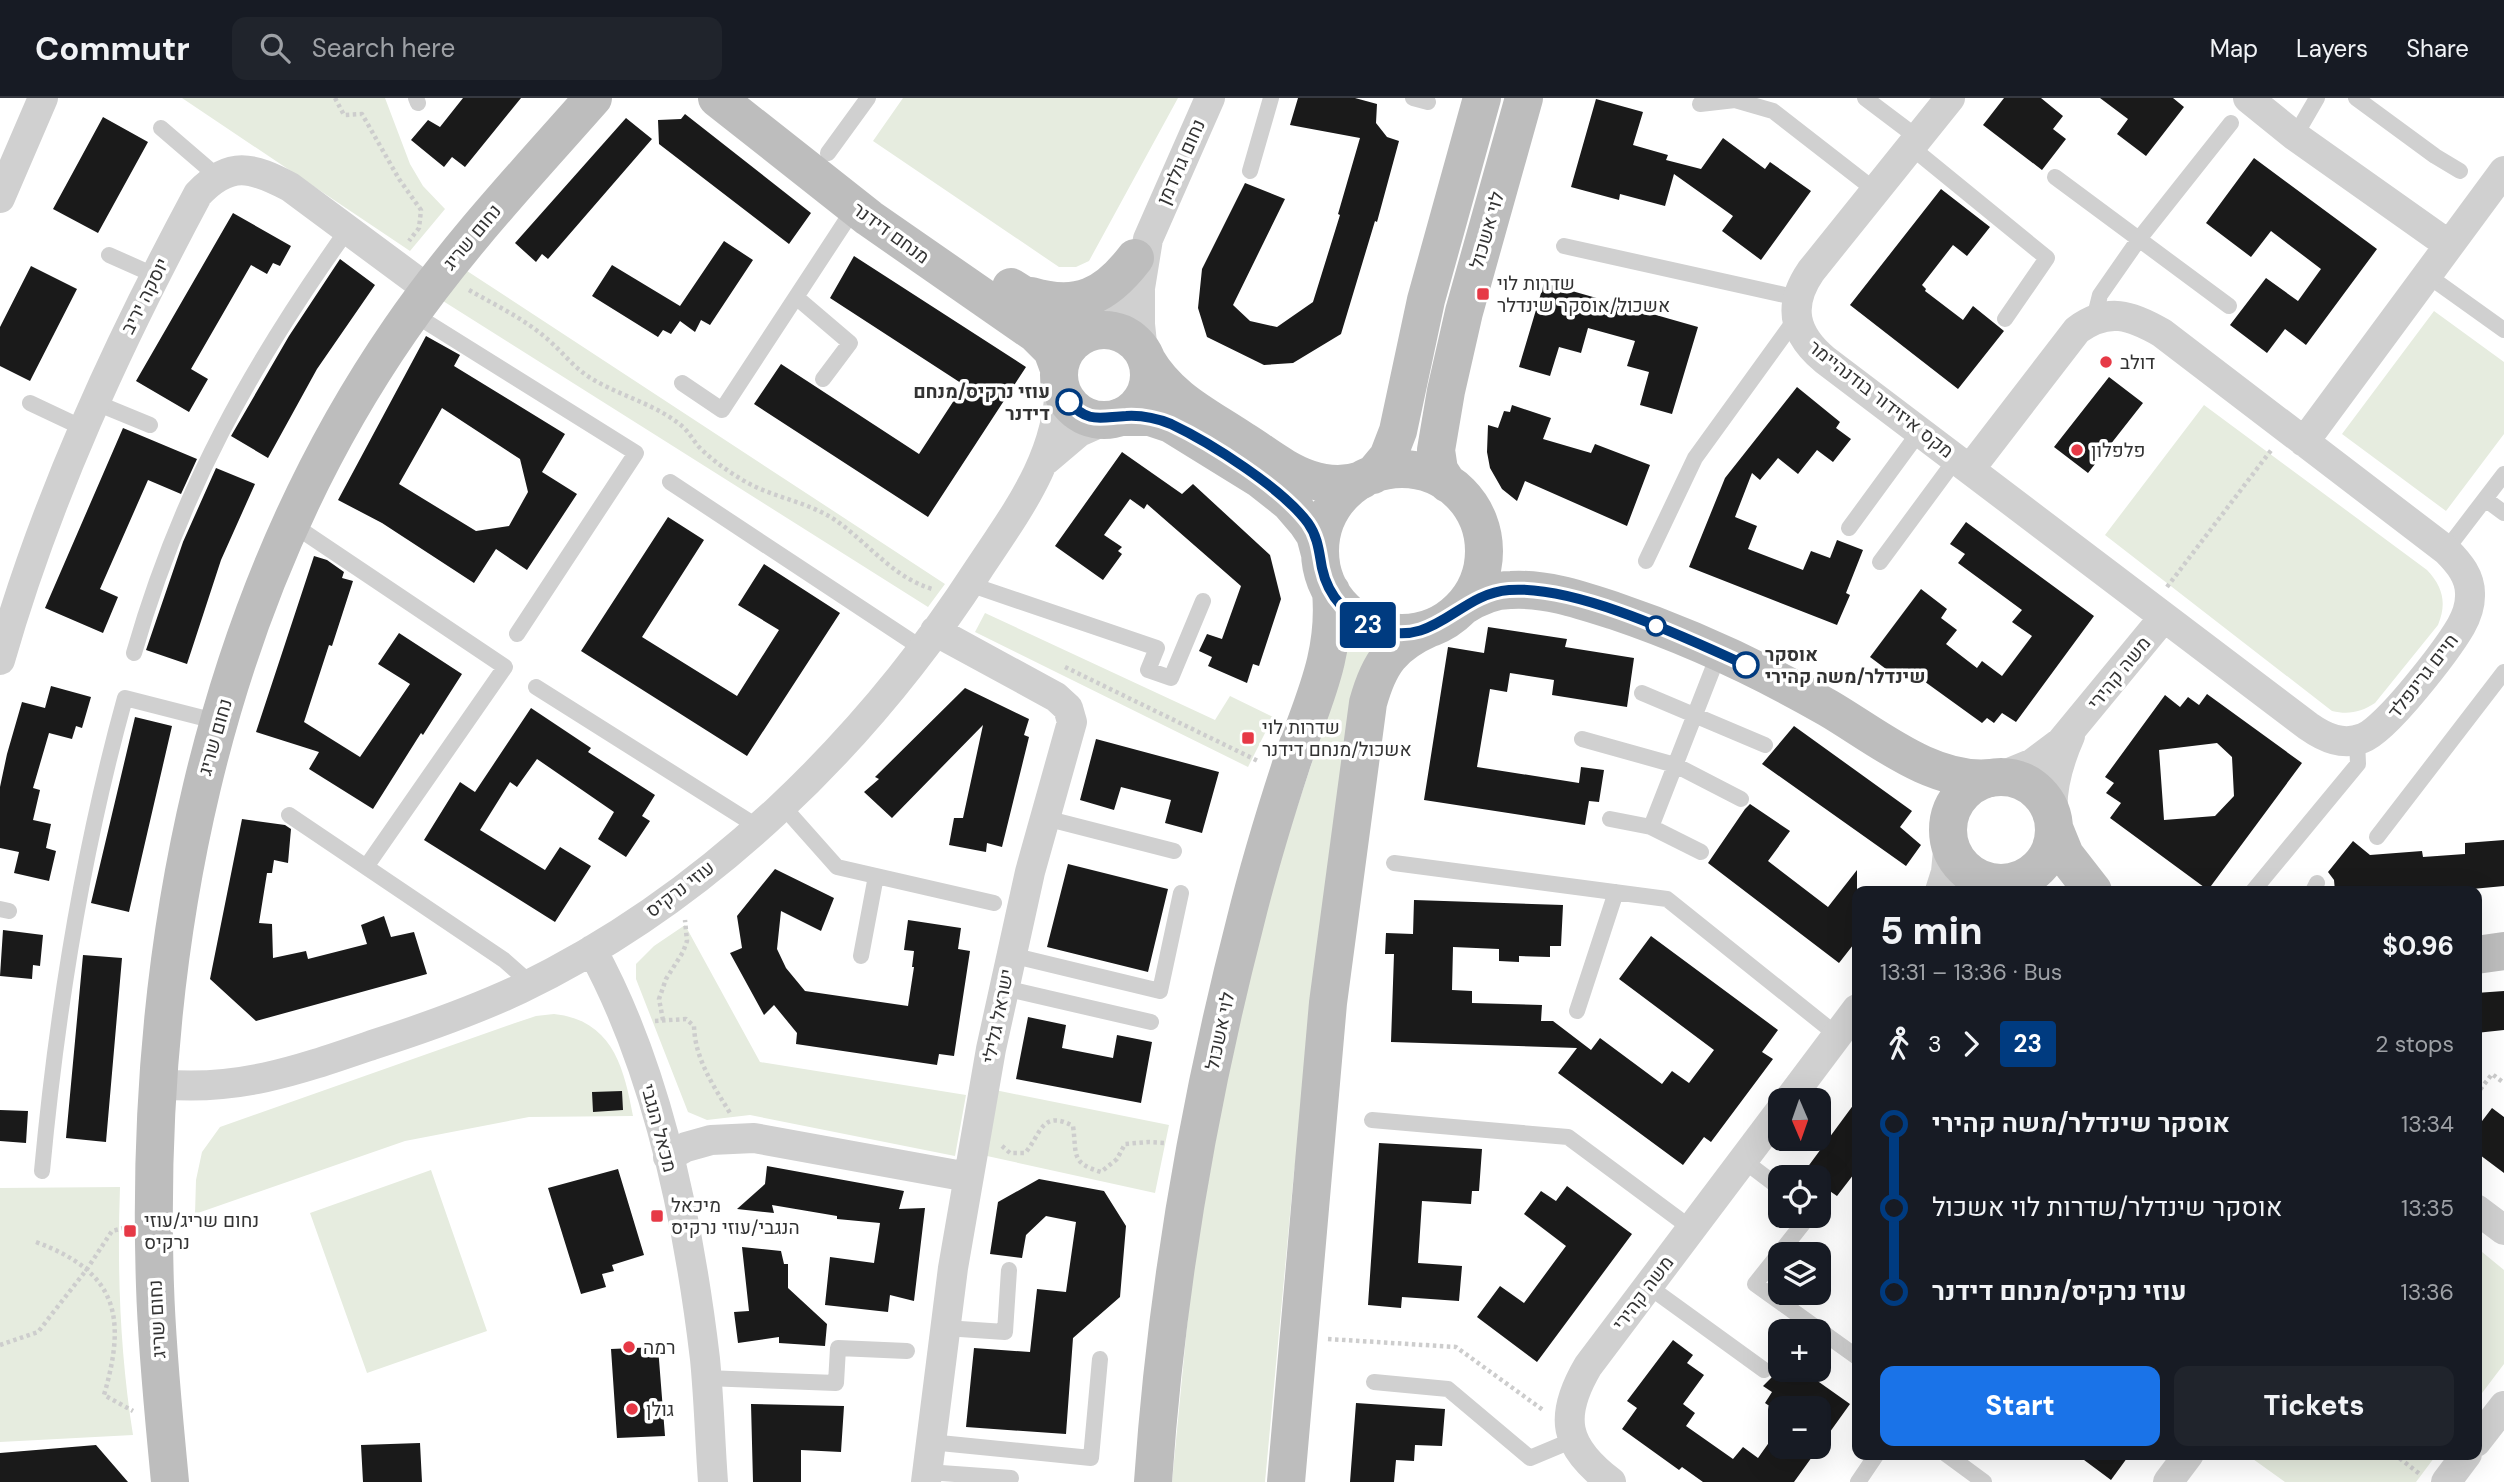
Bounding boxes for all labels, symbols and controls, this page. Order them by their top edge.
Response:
search box [232,17,722,80]
text: Commutr [35,27,190,70]
icon: search [256,29,294,67]
text: Search here [312,31,455,65]
text: Map [2210,33,2258,64]
text: Layers [2296,33,2368,64]
text: Share [2406,33,2469,64]
street label: נחום גולדמן [1151,115,1211,209]
street label: לוי אשכול [1464,188,1510,271]
street label: מנחם דידנר [848,197,934,269]
street label: נחום שריג [437,199,507,275]
street label: יוסקה יריב [115,254,175,338]
place label: שדרות לוי אשכול/אוסקר שינדלר [1497,271,1670,318]
marker: שדרות לוי אשכול/אוסקר שינדלר [1475,286,1491,302]
street label: מקס איזידור בודנהיימר [1803,334,1959,464]
place label: דולב [2120,350,2155,375]
marker: דולב [2098,354,2114,370]
place label: עוזי נרקיס/מנחם דידנר [913,379,1050,426]
marker: עוזי נרקיס/מנחם דידנר [1056,389,1082,415]
place label: פלפלון [2091,438,2145,463]
marker: פלפלון [2069,442,2085,458]
line badge: 23 [1336,602,1400,648]
text: 23 [1354,609,1382,640]
unlabelled marker [1646,616,1666,636]
street label: חיים גרינפלד [2382,629,2464,723]
street label: משה קהירי [2082,631,2156,715]
place label: אוסקר שינדלר/משה קהירי [1765,642,1925,689]
marker: אוסקר שינדלר/משה קהירי [1733,652,1759,678]
street label: נחום שריג [192,696,238,778]
place label: שדרות לוי אשכול/מנחם דידנר [1262,715,1412,762]
marker: שדרות לוי אשכול/מנחם דידנר [1240,730,1256,746]
street label: עוזי נרקיס [641,855,719,923]
text: 5 min [1880,906,1983,956]
text: $0.96 [2382,929,2454,963]
text: 13:31 – 13:36 · Bus [1880,957,2062,987]
street label: ישראל גלילי [977,967,1019,1065]
street label: לוי אשכול [1200,990,1240,1072]
icon: walk [1880,1025,1918,1063]
icon: forward [1952,1025,1990,1063]
text: 23 [2014,1028,2042,1059]
text: 3 [1928,1029,1942,1059]
text: 2 stops [2375,1029,2454,1059]
street label: מכאל הנגבי [635,1081,683,1175]
north arrow [1768,1088,1830,1152]
map controls [1768,1088,1831,1459]
text: אוסקר שינדלר/משה קהירי [1932,1106,2230,1140]
text: 13:34 [2401,1109,2454,1139]
button: locate [1768,1165,1831,1228]
text: אוסקר שינדלר/שדרות לוי אשכול [1932,1190,2282,1224]
place label: מיכאל הנגבי/עוזי נרקיס [671,1193,800,1240]
text: 13:35 [2401,1193,2454,1223]
place label: נחום שריג/עוזי נרקיס [144,1208,259,1255]
marker: מיכאל הנגבי/עוזי נרקיס [649,1208,665,1224]
marker: נחום שריג/עוזי נרקיס [122,1223,138,1239]
button: layers [1768,1242,1831,1305]
street label: משה קהירי [1607,1251,1679,1335]
text: עוזי נרקיס/מנחם דידנר [1932,1274,2187,1308]
text: 13:36 [2401,1277,2454,1307]
street label: נחום שריג [142,1279,172,1359]
button: + [1768,1319,1831,1382]
place label: רמה [643,1335,676,1360]
marker: רמה [621,1339,637,1355]
button: Start [1880,1366,2160,1446]
button: Tickets [2174,1366,2454,1446]
button: − [1768,1396,1831,1459]
place label: גולן [646,1397,674,1422]
marker: גולן [624,1401,640,1417]

